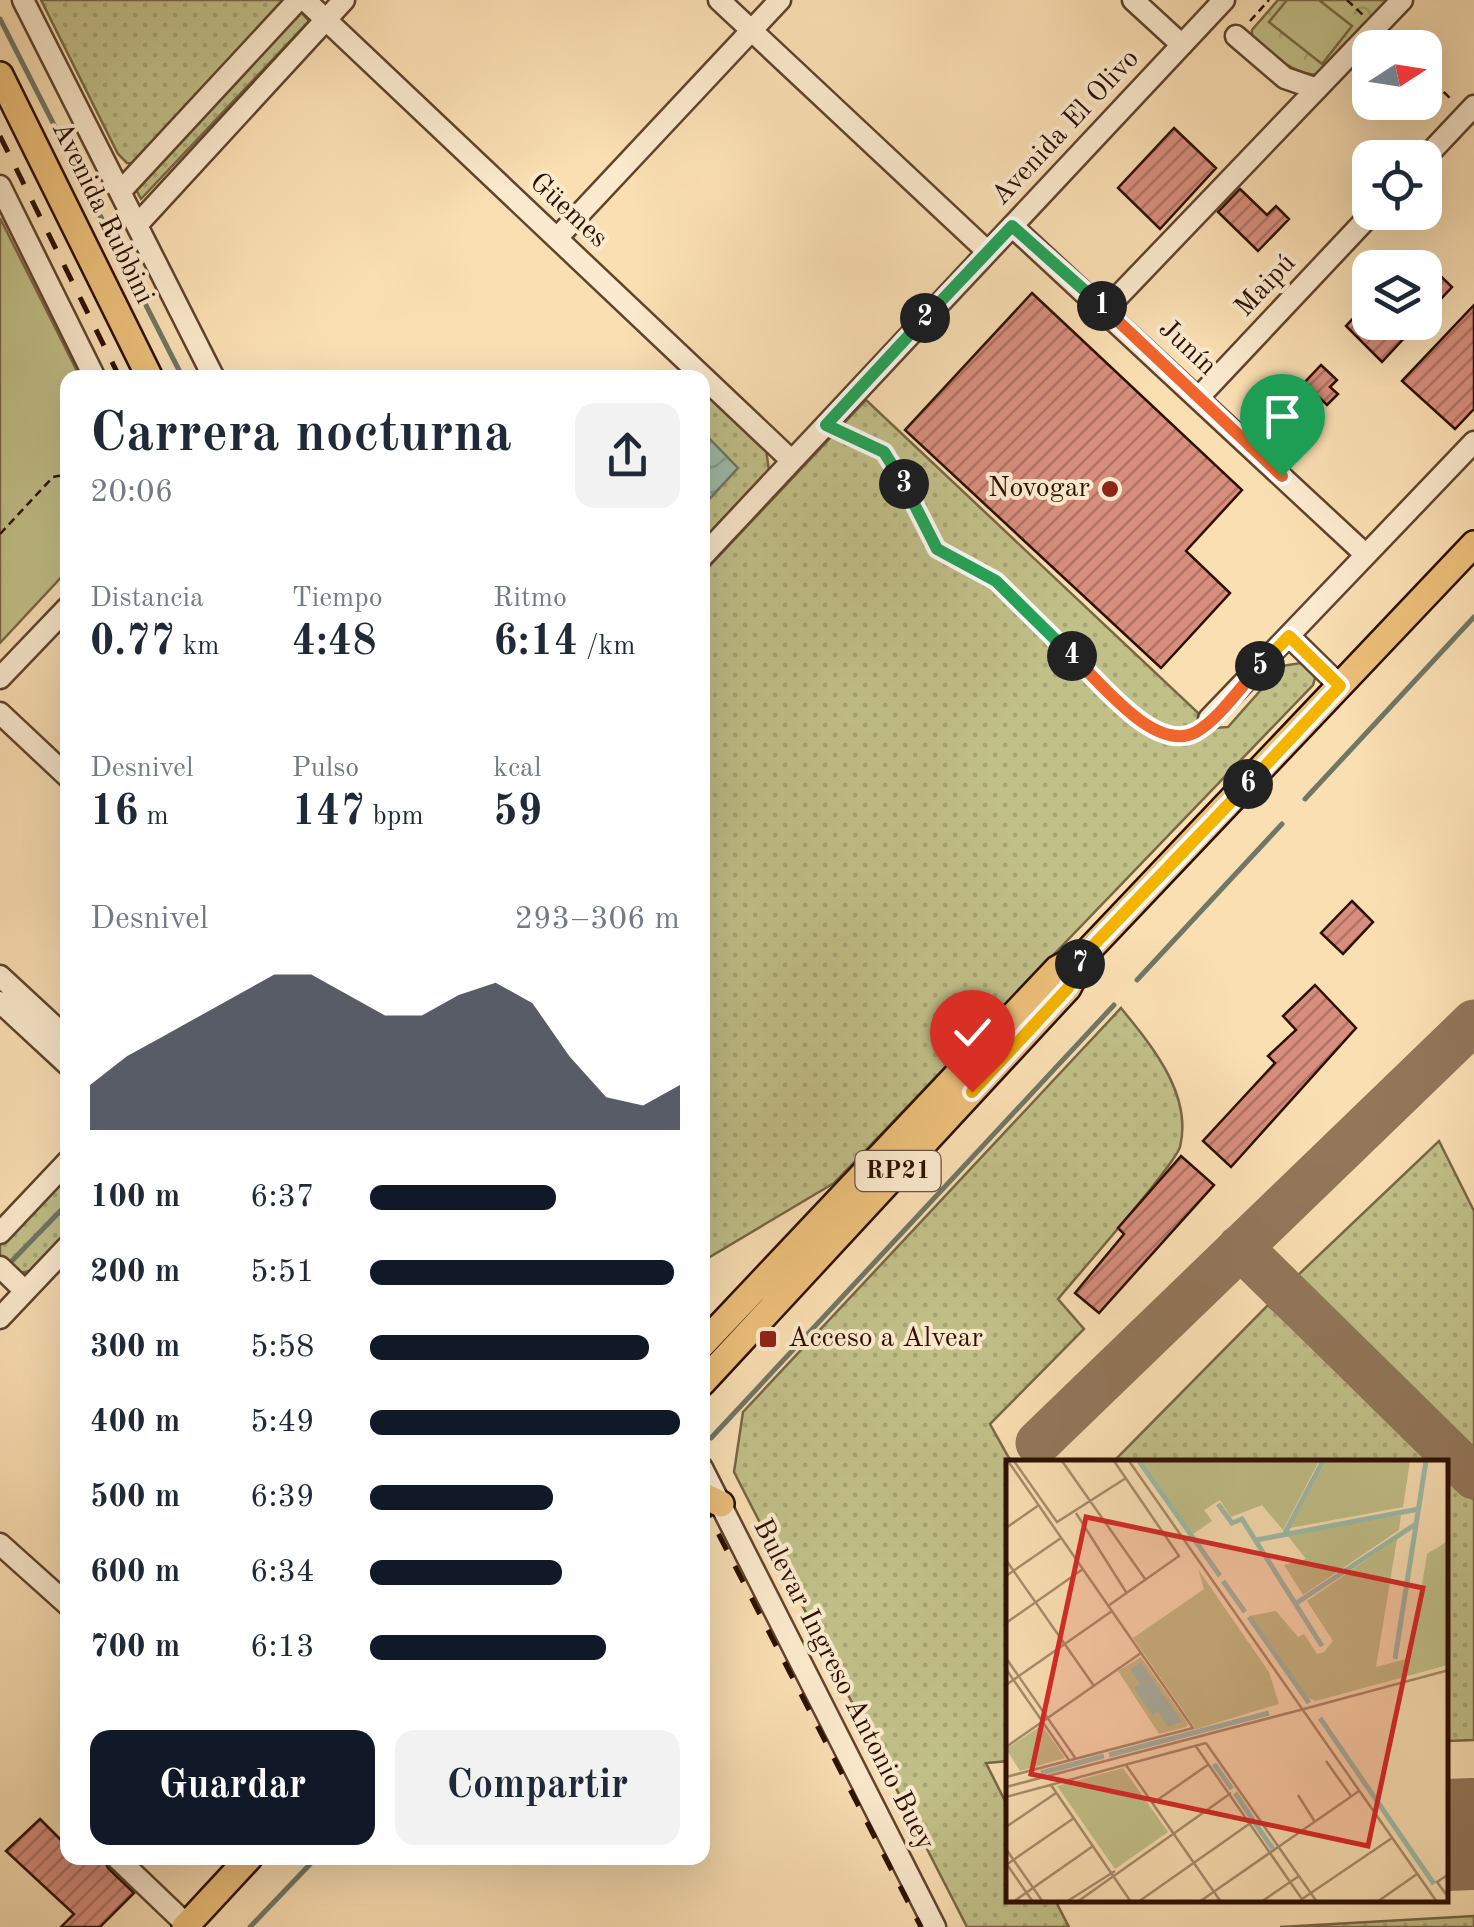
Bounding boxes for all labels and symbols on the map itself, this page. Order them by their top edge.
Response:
north arrow [1352,30,1442,120]
street label: Avenida El Olivo [987,45,1145,211]
street label: Avenida Rubbini [46,117,158,309]
street label: Güemes [524,168,612,254]
street label: Maipú [1230,249,1302,323]
pin: 1 [1077,281,1127,331]
pin: 2 [900,293,950,343]
street label: Junín [1153,315,1221,381]
pin [1240,374,1325,477]
pin: 3 [879,459,929,509]
place label: Novogar [988,475,1090,503]
marker: Novogar [1099,478,1121,500]
pin: 4 [1047,631,1097,681]
pin: 5 [1235,641,1285,691]
pin: 6 [1223,759,1273,809]
pin: 7 [1055,939,1105,989]
pin [930,990,1015,1093]
road number: RP21 [856,1151,940,1191]
place label: Acceso a Alvear [788,1325,983,1353]
marker: Acceso a Alvear [757,1328,779,1350]
inset map [1006,1460,1449,1902]
street label: Bulevar Ingreso Antonio Buey [747,1515,939,1855]

